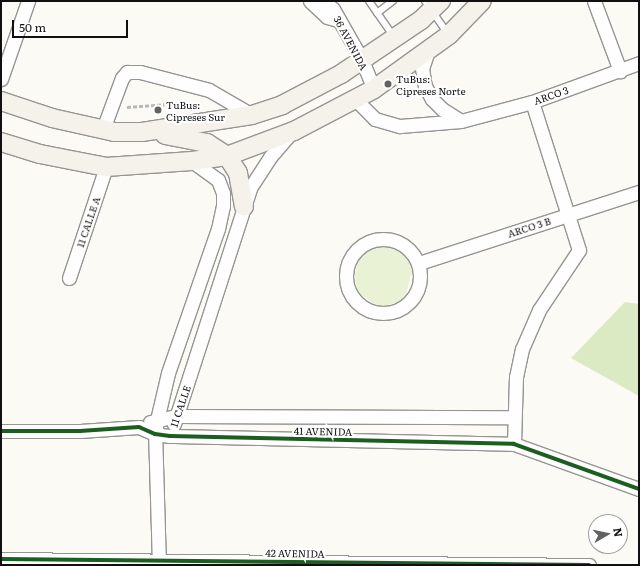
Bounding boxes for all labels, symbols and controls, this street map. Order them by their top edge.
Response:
scale bar [14,12,130,38]
street label: 36 AVENIDA [332,14,370,72]
text: 50 m [19,18,46,36]
place label: TuBus: Cipreses Norte [396,72,466,96]
marker: TuBus: Cipreses Norte [383,79,393,89]
street label: ARCO 3 [532,83,570,107]
place label: TuBus: Cipreses Sur [166,98,225,122]
marker: TuBus: Cipreses Sur [153,105,163,115]
street label: 11 CALLE A [74,195,102,249]
street label: ARCO 3 B [506,214,552,240]
street label: 11 CALLE [167,384,193,428]
street label: 41 AVENIDA [294,424,352,438]
north arrow [588,514,628,554]
text: N [610,526,627,538]
street label: 42 AVENIDA [265,546,325,560]

